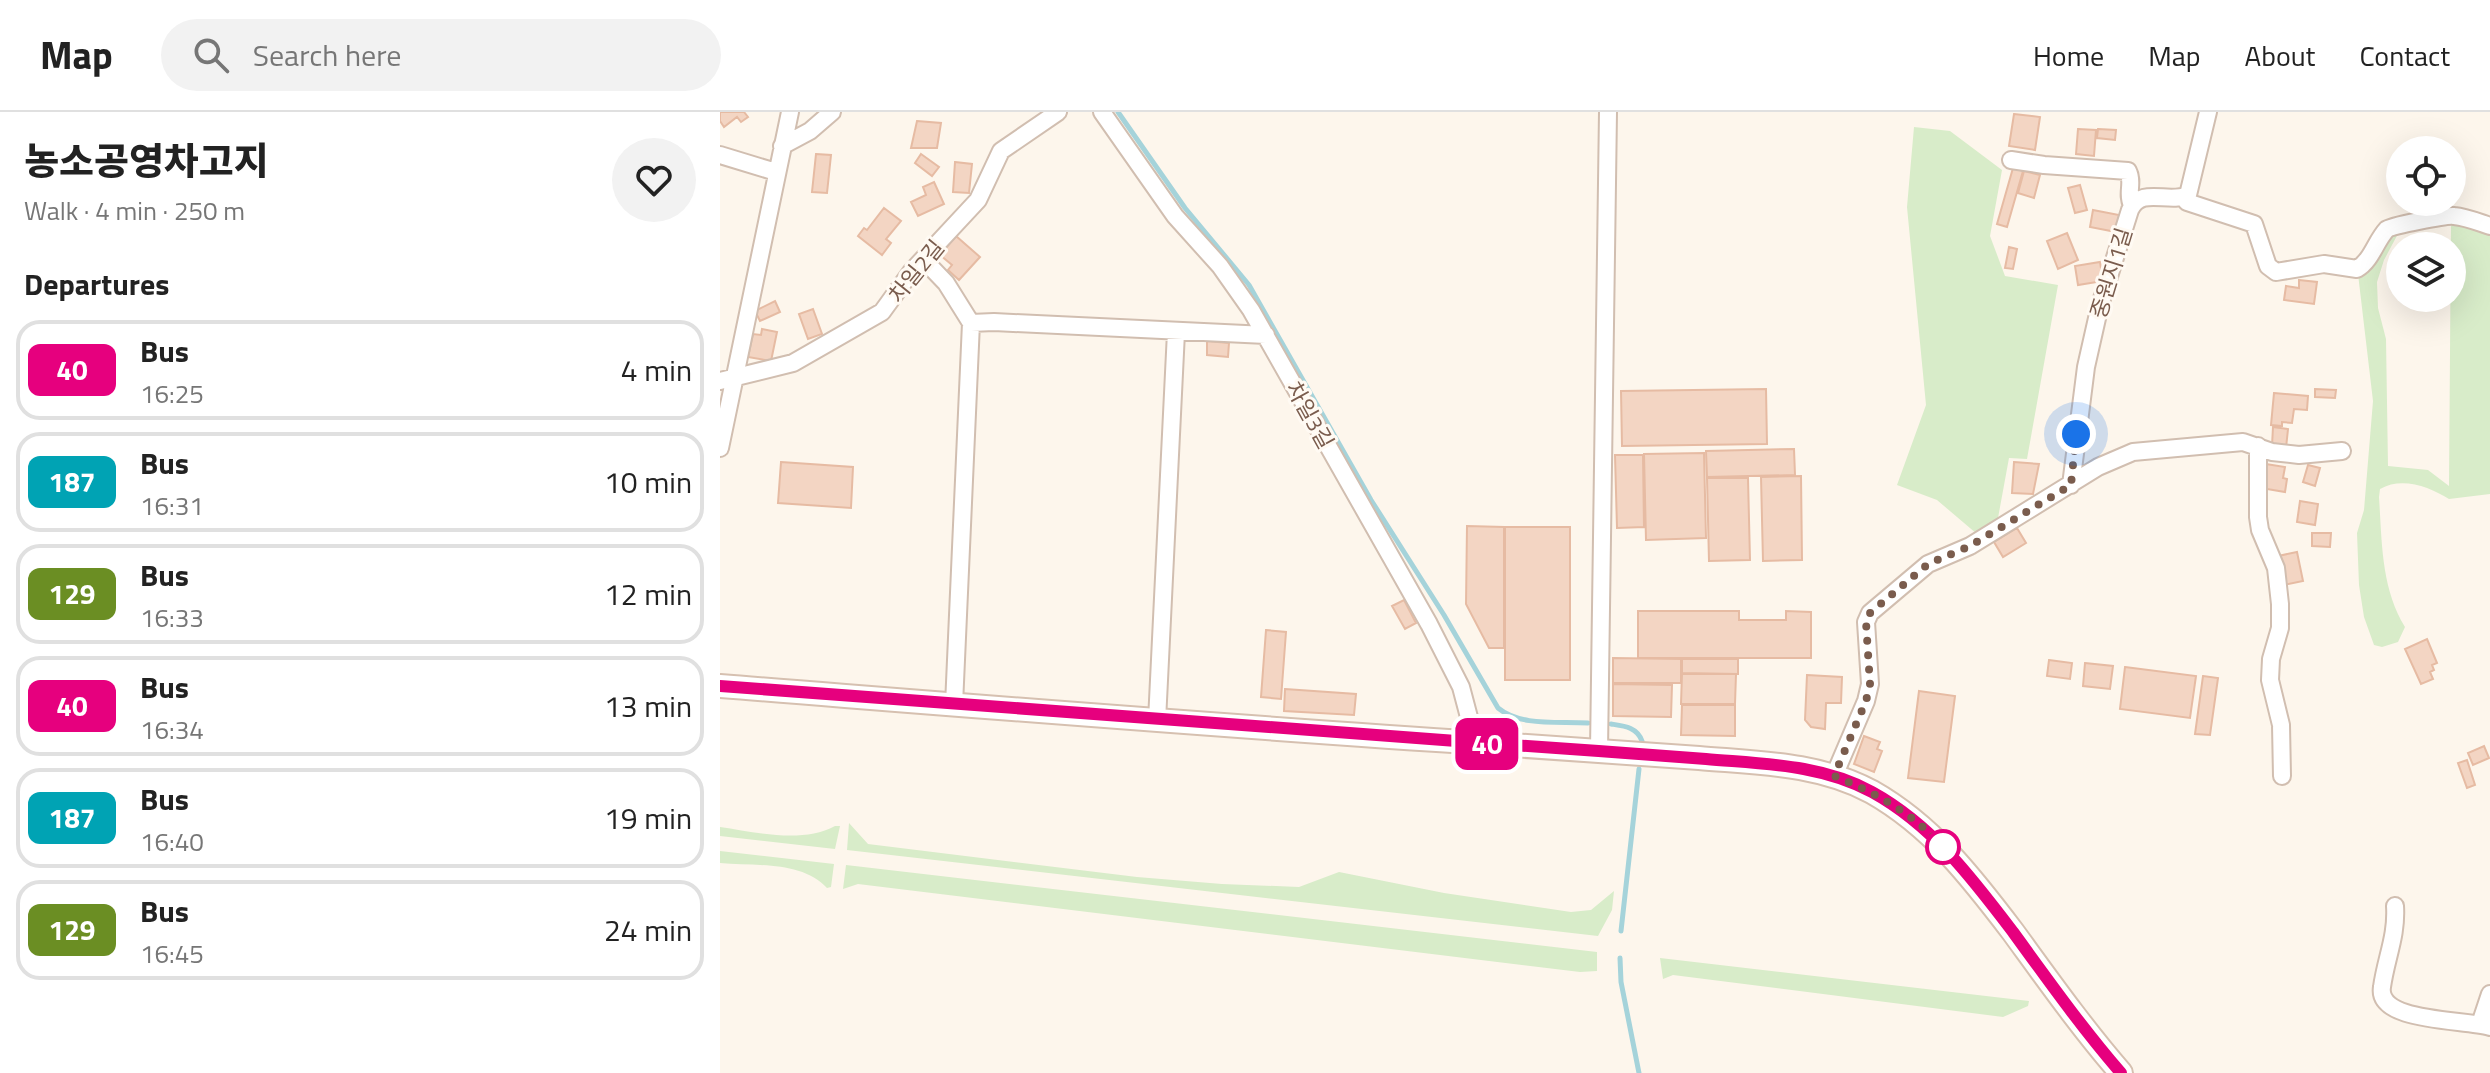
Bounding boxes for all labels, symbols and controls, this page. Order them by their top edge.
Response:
search box [161,19,721,91]
text: Map [40,26,113,84]
text: Search here [253,32,402,78]
icon: search [189,33,233,77]
text: Home [2033,34,2104,77]
text: Map [2148,34,2201,77]
text: About [2245,34,2315,77]
text: Contact [2359,34,2450,77]
text: 농소공영차고지 [24,132,269,190]
map controls [2386,136,2466,312]
button: locate [2386,136,2466,216]
button: heart [612,138,696,222]
text: Walk · 4 min · 250 m [24,191,245,230]
street label: 중원지1길 [2081,223,2141,323]
street label: 차일2길 [880,232,952,310]
button: layers [2386,232,2466,312]
text: Departures [24,261,169,307]
text: Bus [140,328,189,374]
text: 4 min [621,347,692,393]
text: 40 [56,348,88,391]
text: 16:25 [140,374,204,413]
street label: 차일3길 [1277,375,1343,455]
your location [2056,414,2096,454]
text: Bus [140,440,189,486]
text: 10 min [604,459,692,505]
text: 187 [48,460,96,503]
text: 16:31 [140,486,204,525]
text: Bus [140,552,189,598]
text: 12 min [604,571,692,617]
text: 129 [48,572,96,615]
text: 16:33 [140,598,204,637]
text: Bus [140,664,189,710]
text: 13 min [604,683,692,729]
text: 40 [56,684,88,727]
text: 16:34 [140,710,204,749]
line badge: 40 [1451,718,1523,770]
text: 40 [1471,722,1503,765]
text: Bus [140,776,189,822]
text: 19 min [604,795,692,841]
text: 187 [48,796,96,839]
text: 16:40 [140,822,204,861]
unlabelled marker [1926,830,1960,864]
text: Bus [140,888,189,934]
text: 24 min [604,907,692,953]
text: 129 [48,908,96,951]
text: 16:45 [140,934,204,973]

